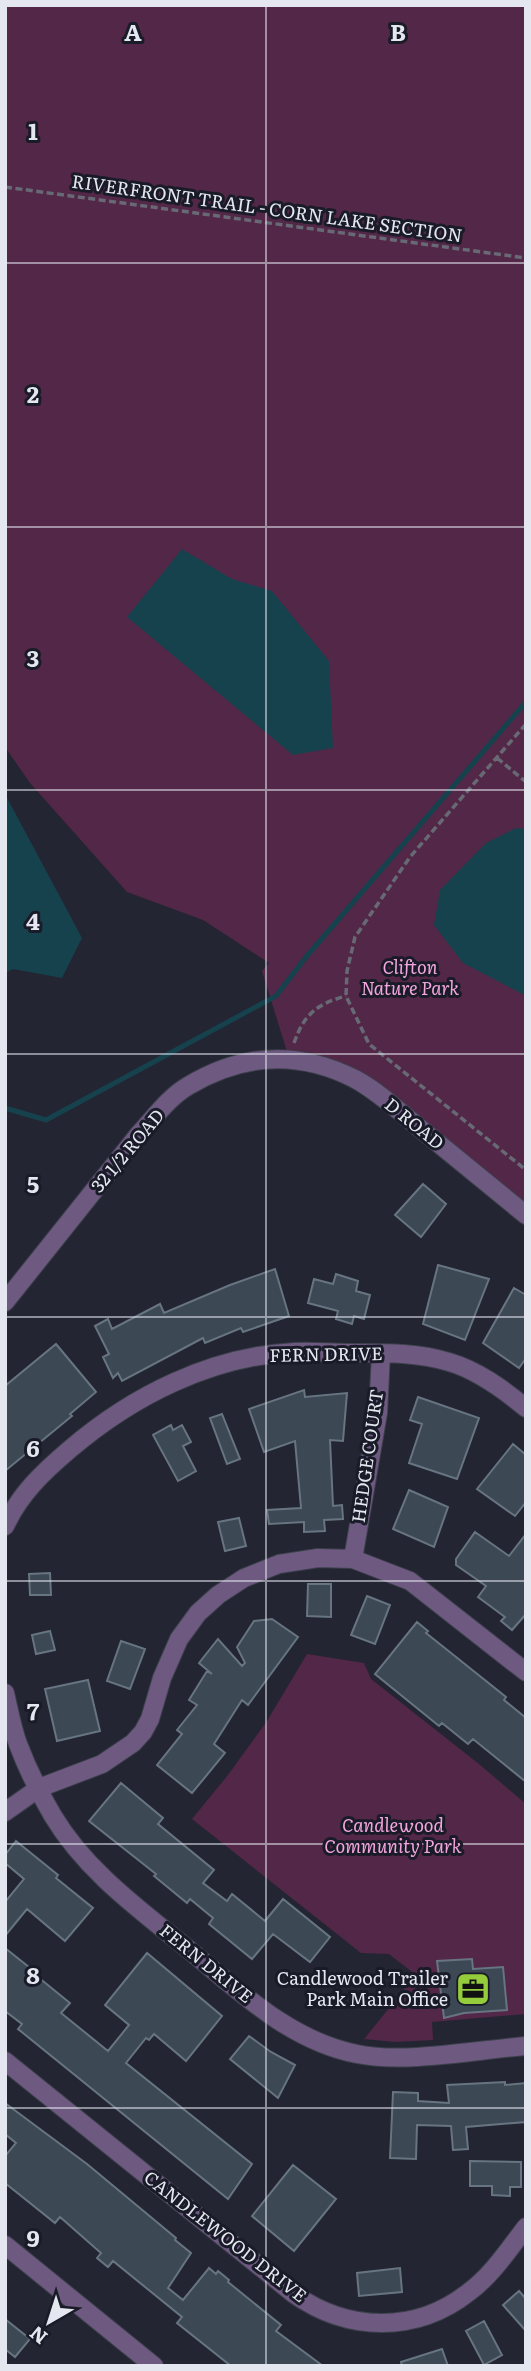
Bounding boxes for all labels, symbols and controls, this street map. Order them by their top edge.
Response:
text: A [124,14,142,48]
text: B [390,14,406,48]
text: 1 [28,113,38,147]
street label: RIVERFRONT TRAIL - CORN LAKE SECTION [70,167,464,248]
text: 2 [27,376,39,410]
text: 3 [27,640,39,674]
text: 4 [26,903,40,937]
park label: Clifton Nature Park [361,953,459,1001]
street label: D ROAD [379,1090,450,1155]
street label: 32 1/2 ROAD [84,1102,170,1198]
text: 5 [27,1166,39,1200]
street label: FERN DRIVE [269,1339,383,1368]
street label: HEDGE COURT [344,1387,389,1524]
text: 6 [26,1430,40,1464]
text: 7 [27,1693,40,1727]
park label: Candlewood Community Park [324,1811,462,1859]
street label: FERN DRIVE [154,1917,259,2009]
text: 8 [26,1957,40,1991]
place label: Candlewood Trailer Park Main Office [277,1964,448,2012]
office icon: Candlewood Trailer Park Main Office [454,1970,492,2008]
street label: CANDLEWOOD DRIVE [139,2164,313,2308]
text: 9 [26,2220,40,2254]
north arrow [14,2287,84,2357]
text: N [23,2320,53,2352]

